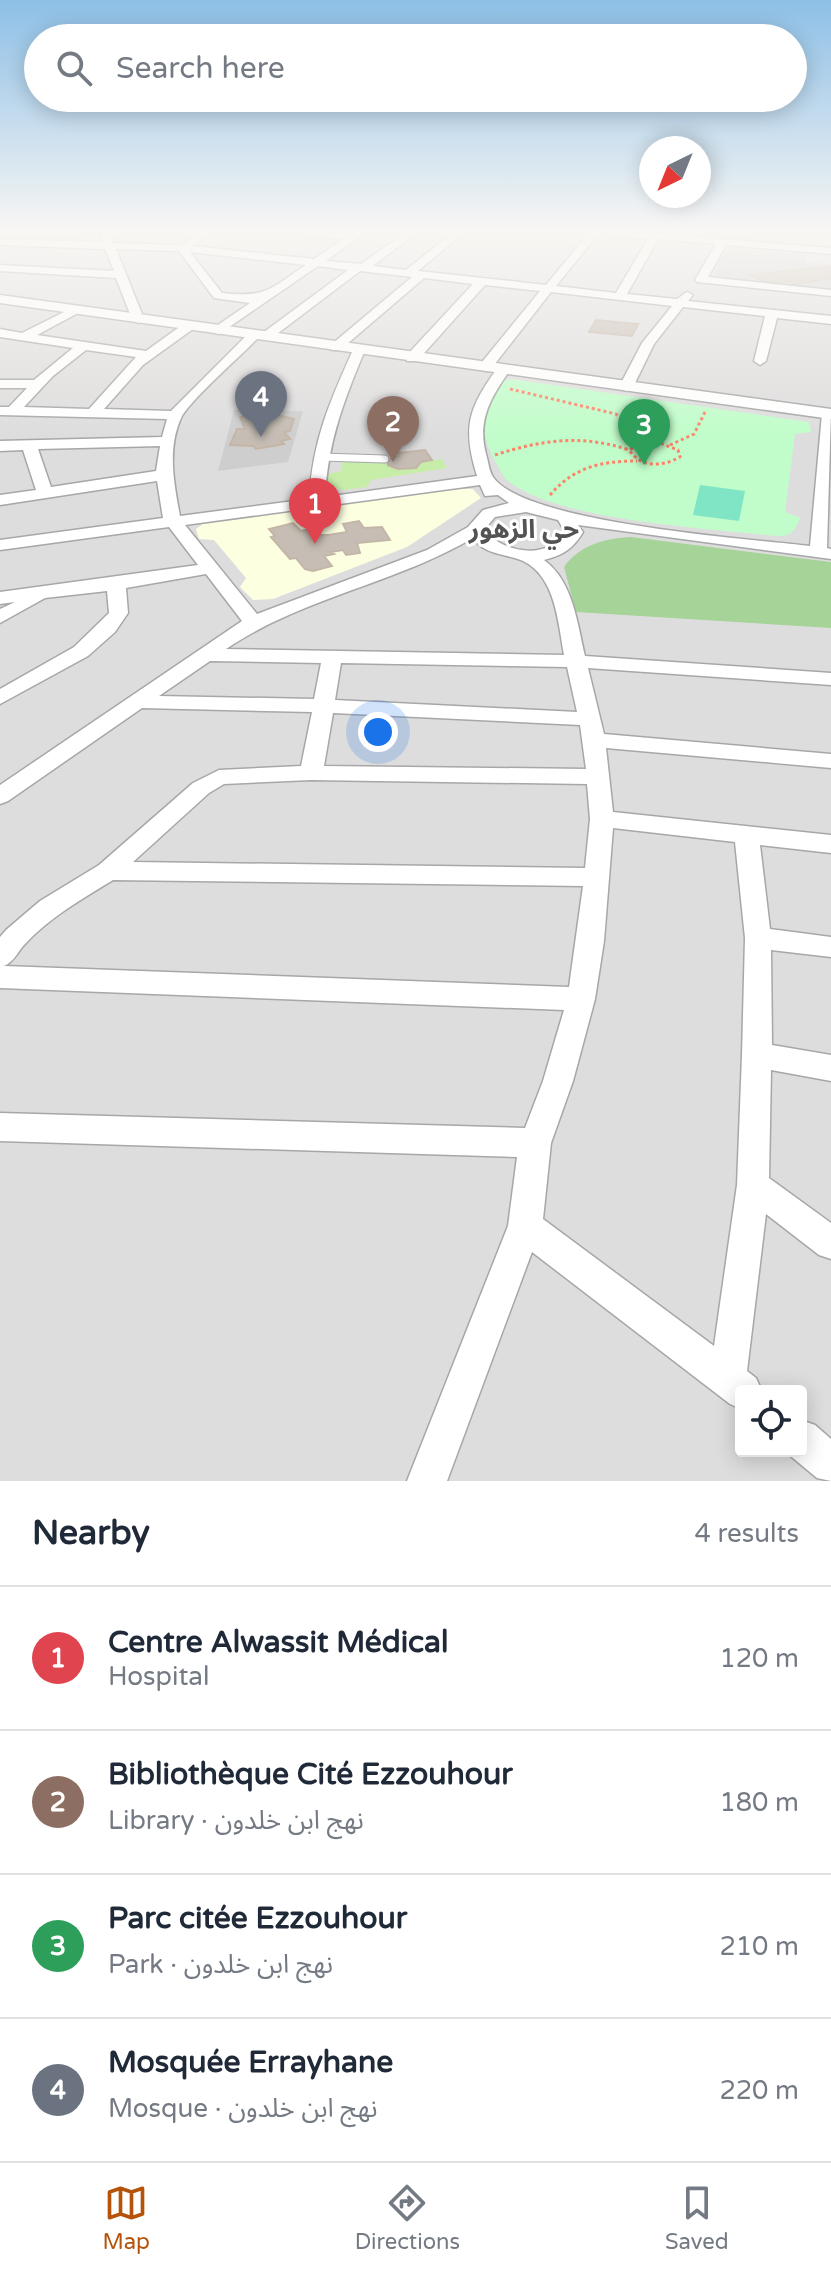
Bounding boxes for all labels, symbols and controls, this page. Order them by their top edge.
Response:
search box [24,24,807,112]
icon: search [52,46,96,90]
text: Search here [116,50,285,87]
north arrow [639,136,711,208]
pin: 4 [235,371,287,437]
pin: 2 [367,396,419,462]
pin: 3 [618,399,670,465]
pin: 1 [289,478,341,544]
district label: حي الزهور [468,514,579,550]
your location [358,712,398,752]
map controls [735,1385,807,1457]
button: locate [735,1385,807,1457]
text: Nearby [32,1513,150,1554]
text: 4 results [694,1518,799,1549]
text: Centre Alwassit Médical [108,1624,448,1661]
text: 1 [50,1643,66,1674]
text: 120 m [719,1643,799,1674]
text: Hospital [108,1661,209,1692]
text: Bibliothèque Cité Ezzouhour [108,1756,513,1793]
text: 2 [50,1787,66,1818]
text: 180 m [719,1787,799,1818]
text: Library · نهج ابن خلدون [108,1805,364,1836]
text: Parc citée Ezzouhour [108,1900,407,1937]
text: 3 [50,1931,66,1962]
text: 210 m [719,1931,799,1962]
text: Park · نهج ابن خلدون [108,1949,333,1980]
text: Mosquée Errayhane [108,2044,393,2081]
text: 4 [50,2075,66,2106]
text: 220 m [719,2075,799,2106]
text: Mosque · نهج ابن خلدون [108,2093,377,2124]
tab: Map [102,2181,150,2255]
tab: Directions [355,2181,460,2255]
tab: Saved [665,2181,729,2255]

